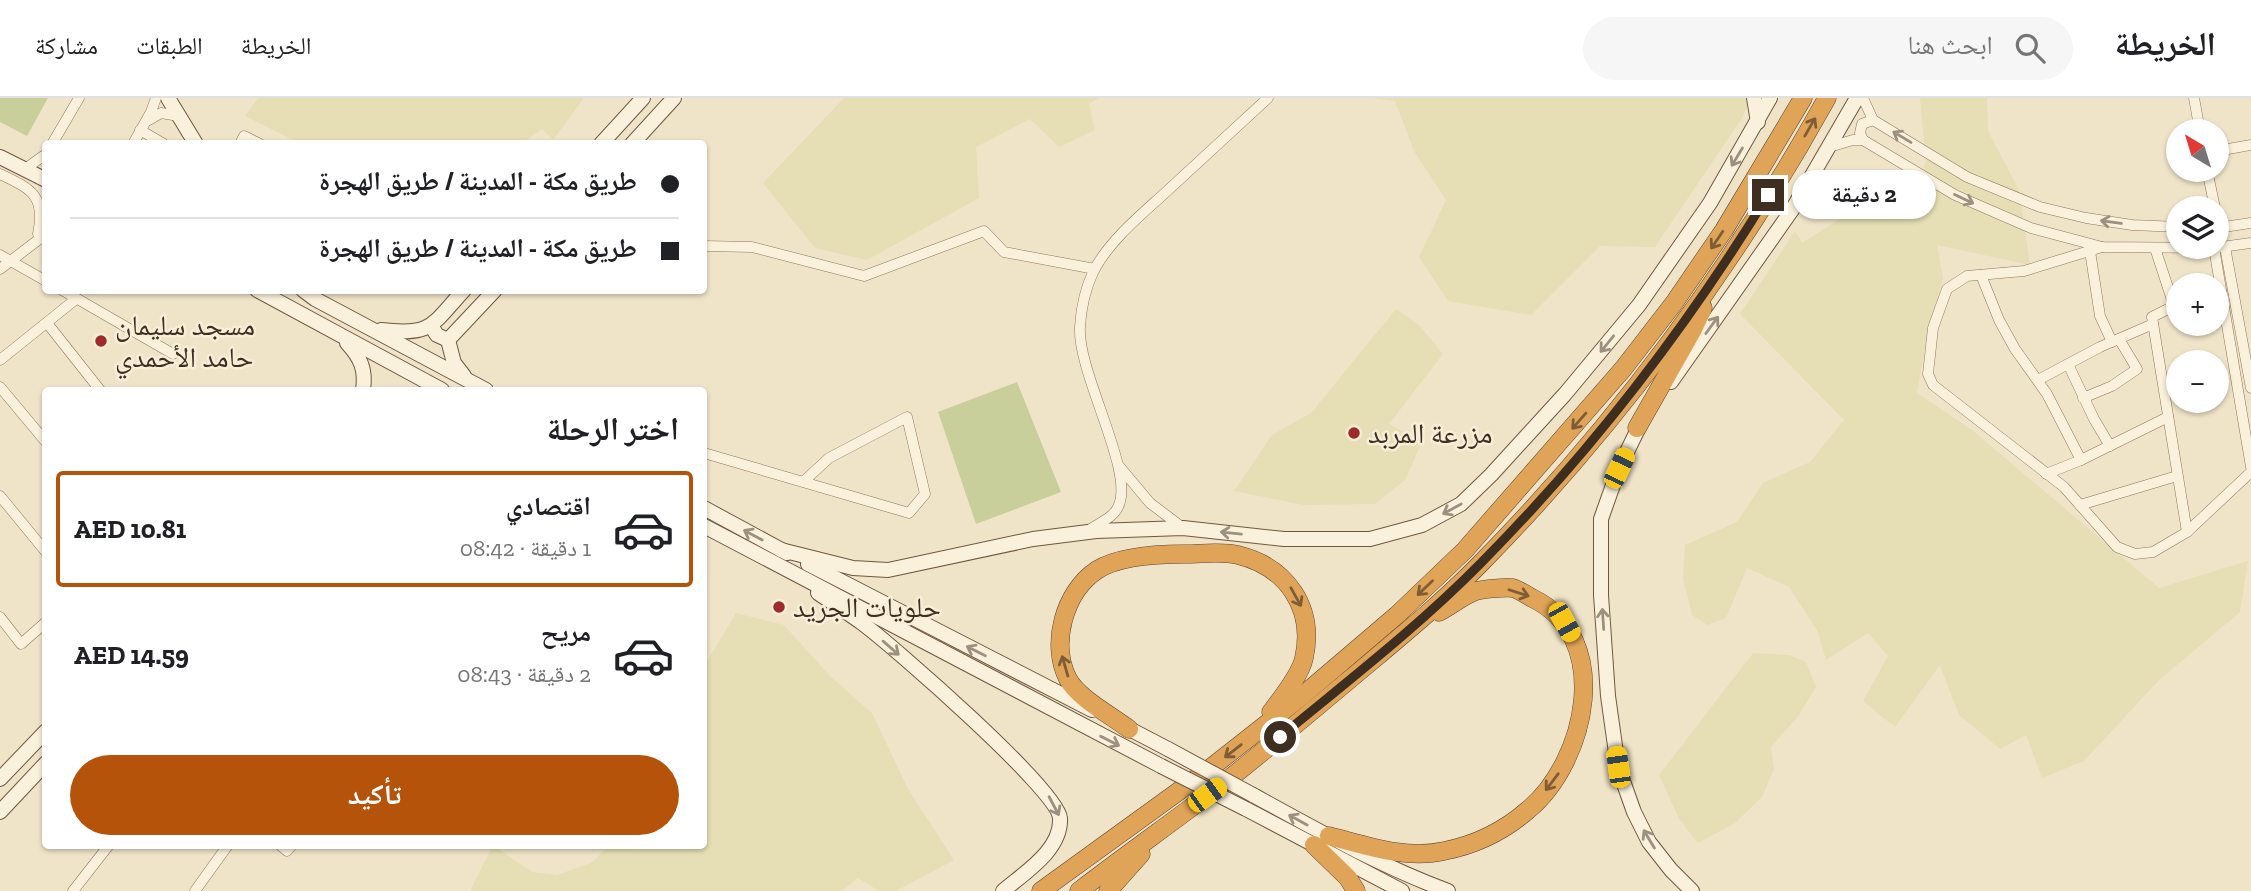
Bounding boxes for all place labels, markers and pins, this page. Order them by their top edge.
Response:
place label: مسجد سليمان حامد الأحمدي [115,309,255,380]
marker: مسجد سليمان حامد الأحمدي [93,333,109,349]
place label: مزرعة المربد [1368,417,1493,450]
marker: مزرعة المربد [1346,425,1362,441]
place label: حلويات الجريد [793,591,941,624]
marker: حلويات الجريد [771,599,787,615]

